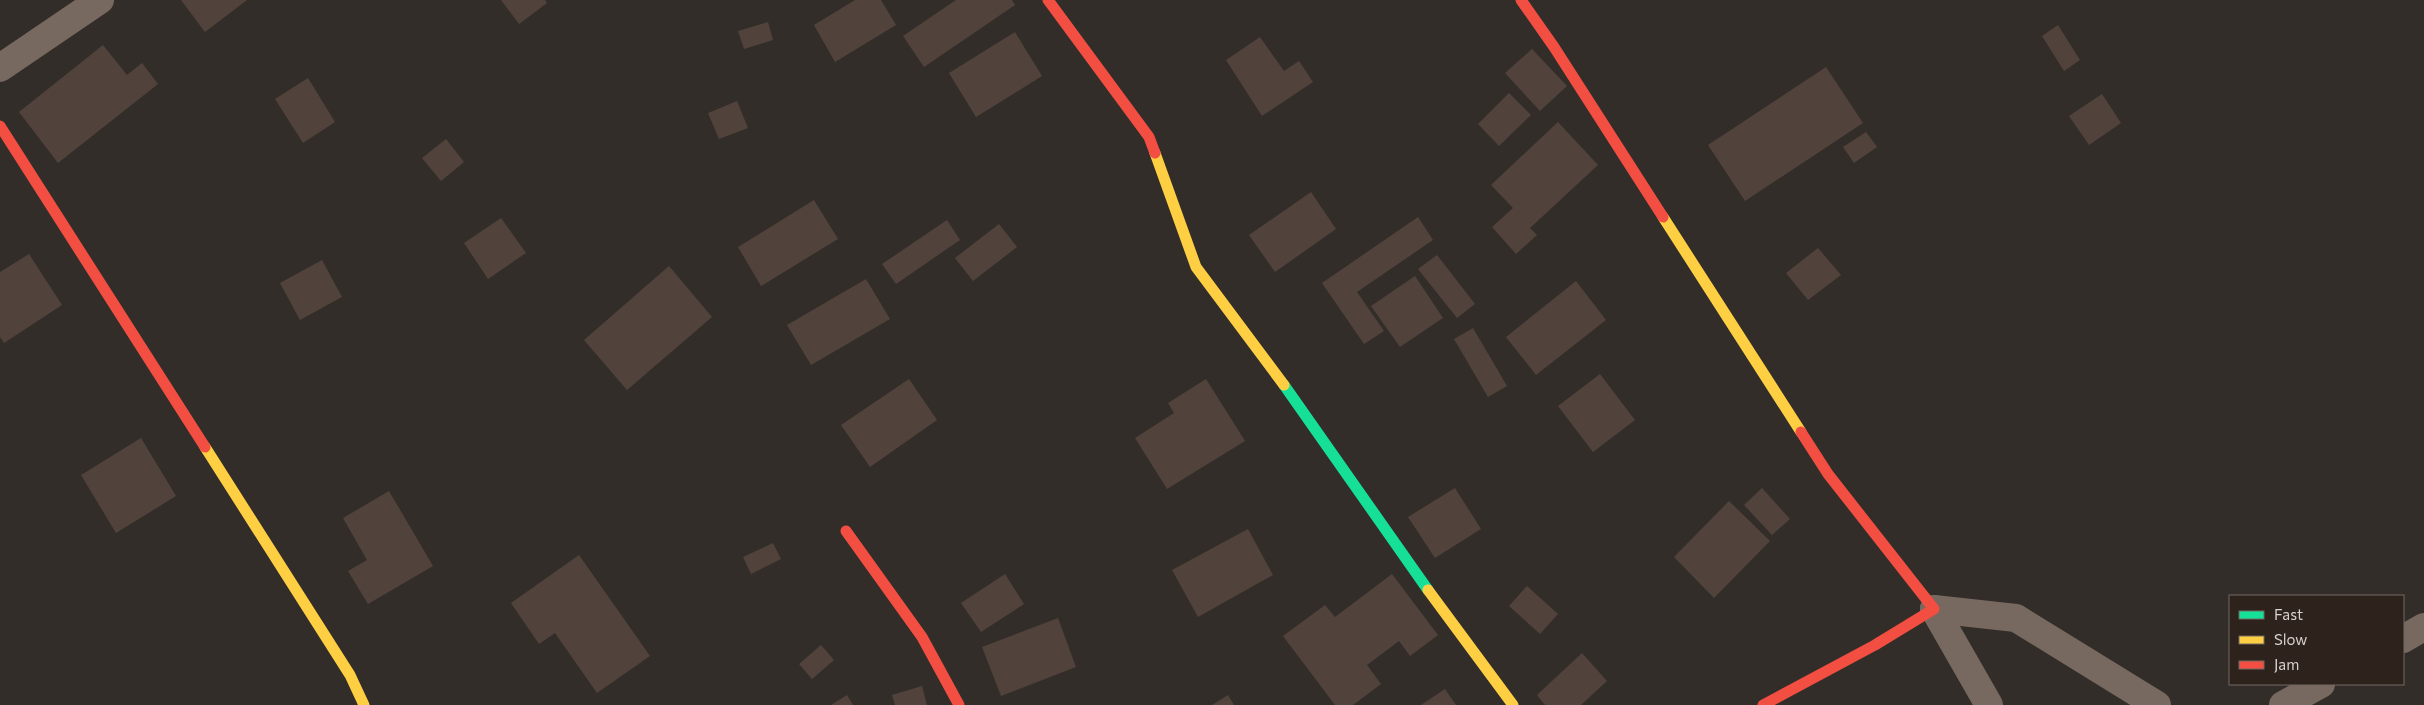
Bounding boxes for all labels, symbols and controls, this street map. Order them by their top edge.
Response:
legend [2229,595,2404,685]
text: Fast [2274,605,2303,623]
text: Slow [2274,630,2307,648]
text: Jam [2274,655,2299,673]

